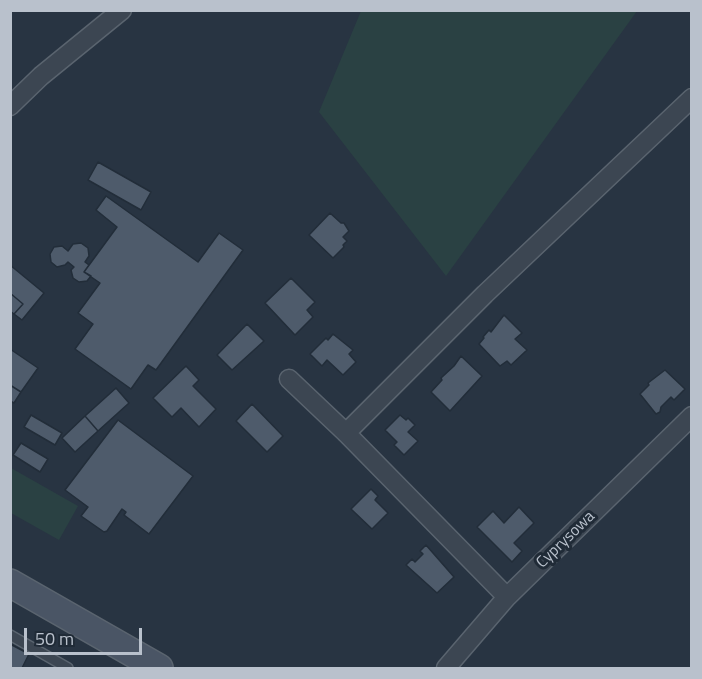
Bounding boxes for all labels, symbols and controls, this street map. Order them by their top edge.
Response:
street label: Cyprysowa [533,507,599,573]
scale bar [27,616,146,654]
text: 50 m [35,625,74,652]

